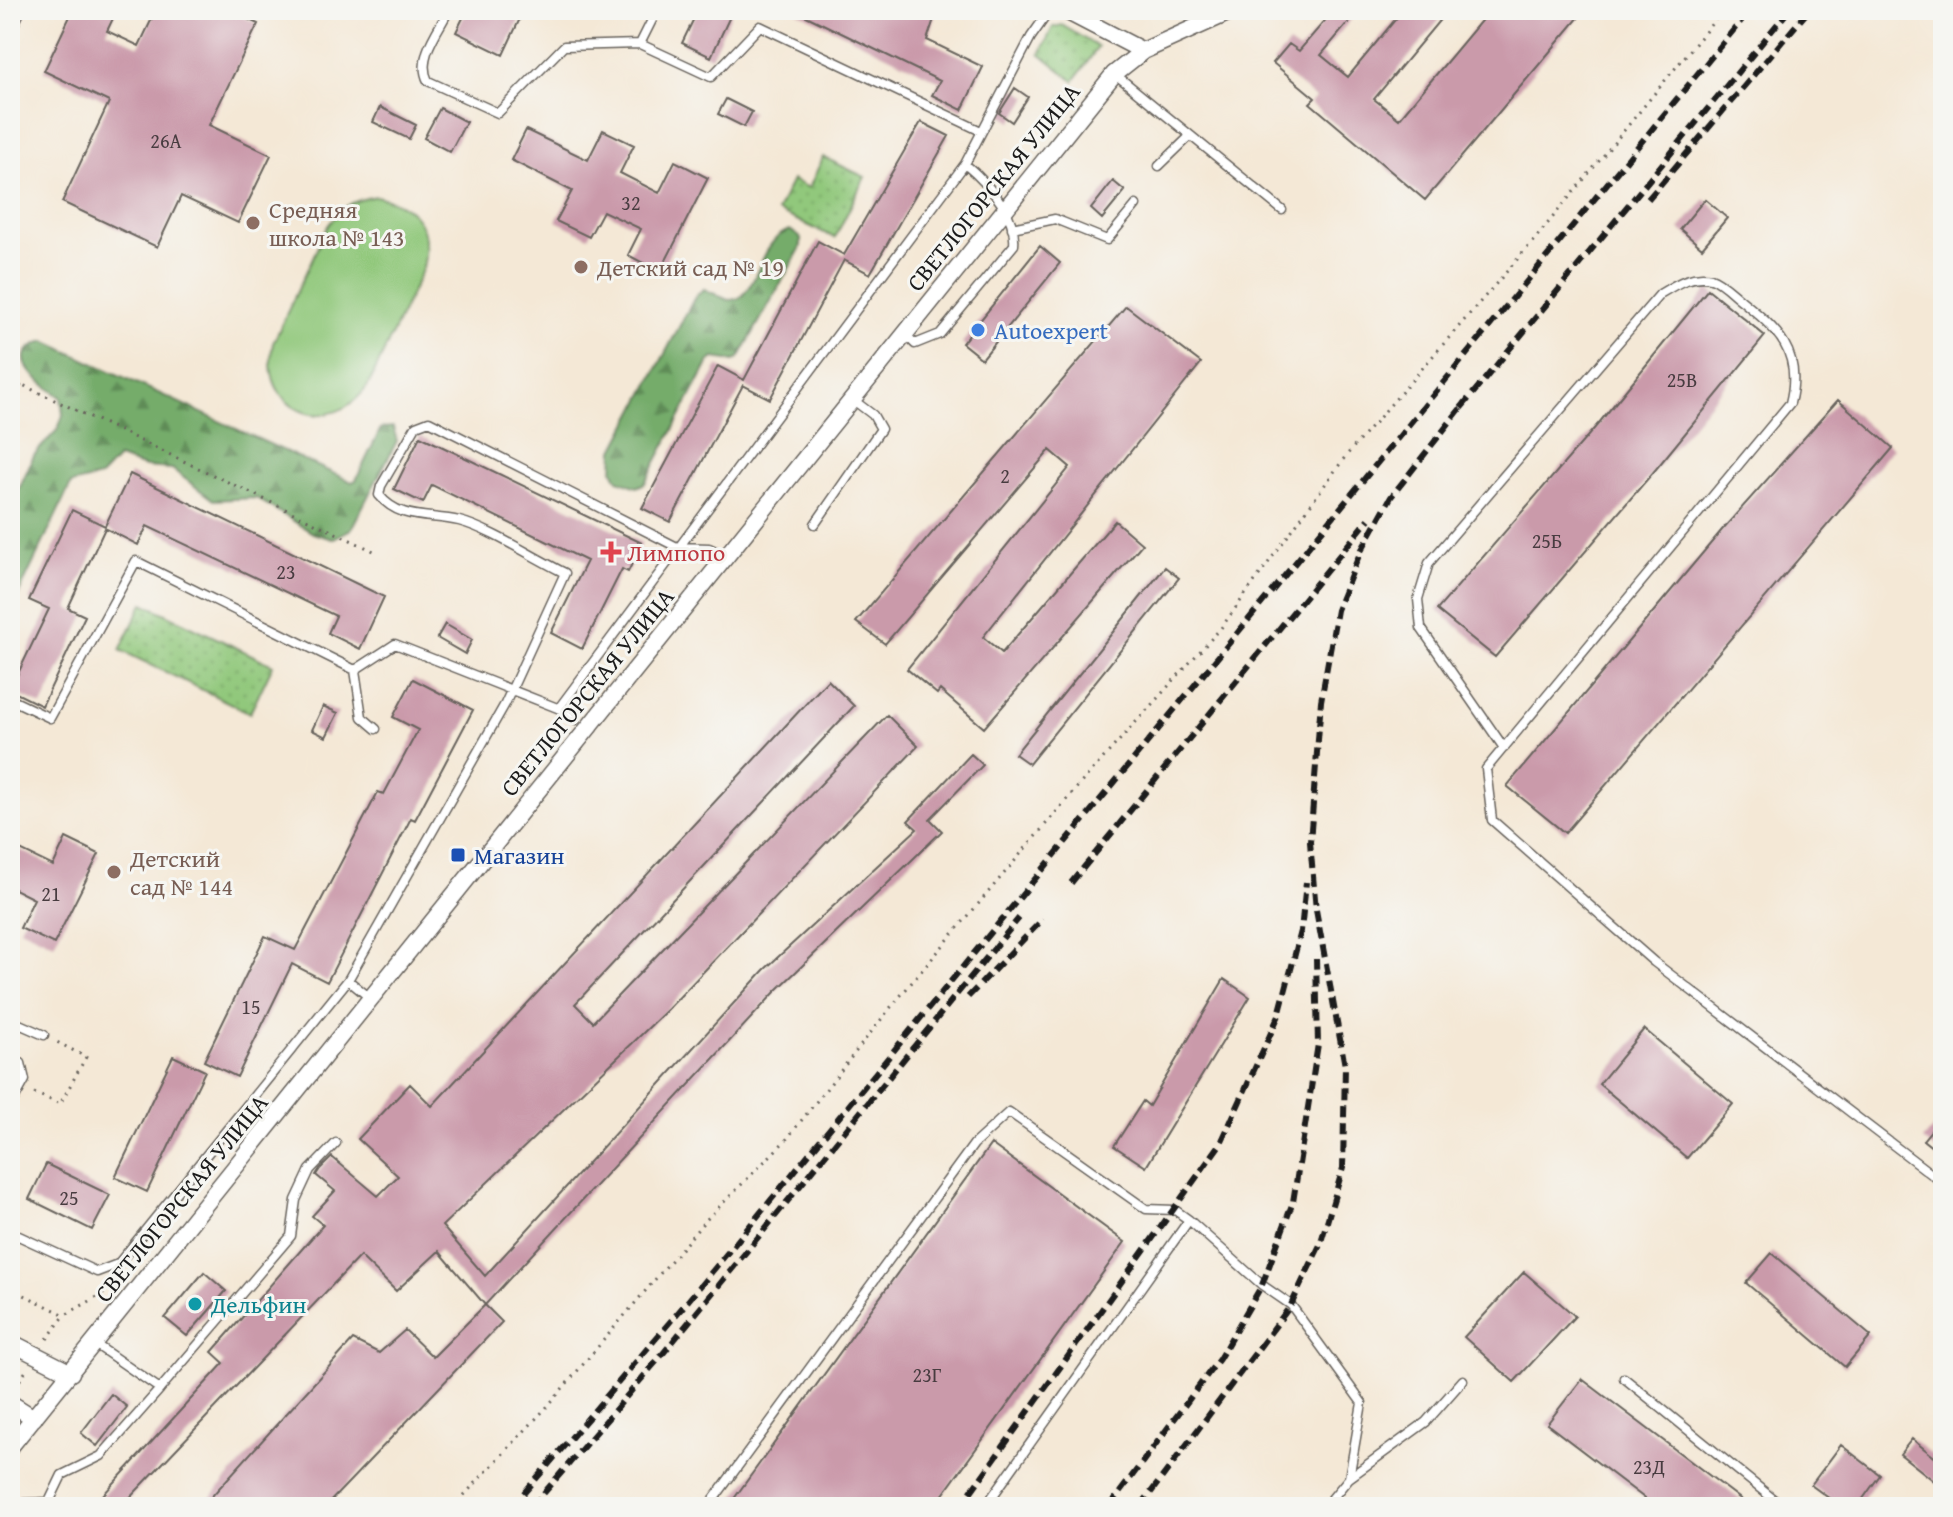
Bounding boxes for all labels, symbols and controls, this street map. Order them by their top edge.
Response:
street label: СВЕТЛОГОРСКАЯ УЛИЦА [898,75,1088,299]
house number: 26А [150,126,182,155]
house number: 32 [621,188,641,217]
place label: Средняя школа № 143 [269,192,405,255]
marker: Средняя школа № 143 [244,214,262,232]
place label: Детский сад № 19 [596,250,784,285]
marker: Детский сад № 19 [572,258,590,276]
place label: Autoexpert [994,313,1108,348]
marker: Autoexpert [969,321,987,339]
house number: 25В [1667,365,1697,394]
house number: 2 [1000,461,1010,490]
house number: 25Б [1532,526,1562,555]
place label: Лимпопо [627,535,725,570]
marker: Лимпопо [602,543,620,561]
house number: 23 [276,557,296,586]
street label: СВЕТЛОГОРСКАЯ УЛИЦА [492,580,682,804]
place label: Магазин [474,838,565,873]
place label: Детский сад № 144 [129,841,233,904]
marker: Магазин [449,846,467,864]
marker: Детский сад № 144 [105,863,123,881]
house number: 21 [41,879,61,908]
house number: 15 [241,992,261,1021]
street label: СВЕТЛОГОРСКАЯ УЛИЦА [86,1086,276,1310]
house number: 25 [59,1183,79,1212]
place label: Дельфин [210,1287,307,1322]
marker: Дельфин [186,1295,204,1313]
house number: 23Г [913,1360,942,1389]
house number: 23Д [1633,1452,1665,1481]

